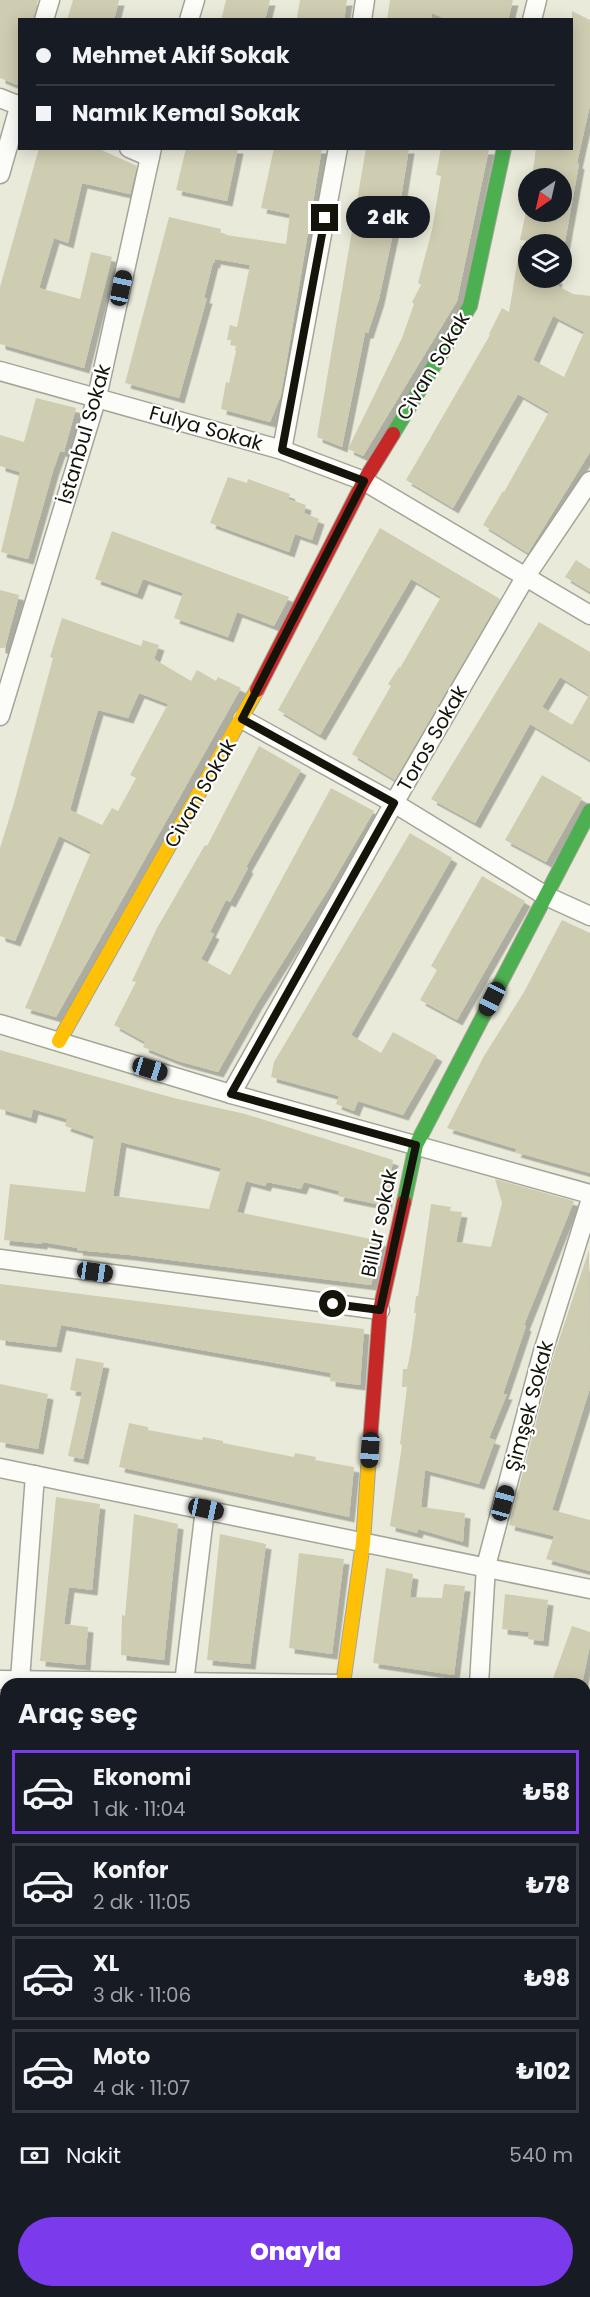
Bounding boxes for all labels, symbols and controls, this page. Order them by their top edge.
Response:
text: Mehmet Akif Sokak [72,40,290,71]
text: Namık Kemal Sokak [72,98,300,129]
north arrow [518,168,572,222]
map controls [518,168,572,288]
callout: 2 dk [346,197,430,239]
text: 2 dk [367,203,409,231]
route end [311,204,338,231]
button: layers [518,234,572,288]
car [108,269,134,307]
street label: Civan Sokak [390,306,477,425]
street label: İstanbul Sokak [51,360,118,507]
street label: Fulya Sokak [146,398,267,458]
street label: Toros Sokak [390,679,474,796]
street label: Civan Sokak [157,733,243,853]
car [476,979,508,1019]
car [130,1055,170,1083]
street label: Billur sokak [354,1166,404,1280]
car [76,1261,114,1283]
route start [319,1290,346,1317]
street label: Şimşek Sokak [498,1337,560,1475]
car [360,1431,380,1469]
car [490,1483,516,1523]
car [187,1496,225,1522]
text: Araç seç [18,1695,138,1732]
text: Ekonomi [93,1762,191,1793]
icon: car [21,1765,75,1819]
text: ₺58 [523,1777,570,1808]
text: 1 dk · 11:04 [93,1795,186,1823]
text: Konfor [93,1855,169,1886]
icon: car [21,1858,75,1912]
text: ₺78 [526,1870,570,1901]
text: 2 dk · 11:05 [93,1888,191,1916]
text: XL [93,1948,119,1979]
icon: car [21,1951,75,2005]
text: ₺98 [524,1963,570,1994]
text: 3 dk · 11:06 [93,1981,191,2009]
text: Moto [93,2041,150,2072]
icon: car [21,2044,75,2098]
text: ₺102 [516,2056,570,2087]
text: 4 dk · 11:07 [93,2074,190,2102]
icon: cash [18,2139,51,2172]
text: Nakit [66,2140,121,2171]
text: 540 m [509,2141,573,2169]
button: Onayla [18,2217,573,2286]

